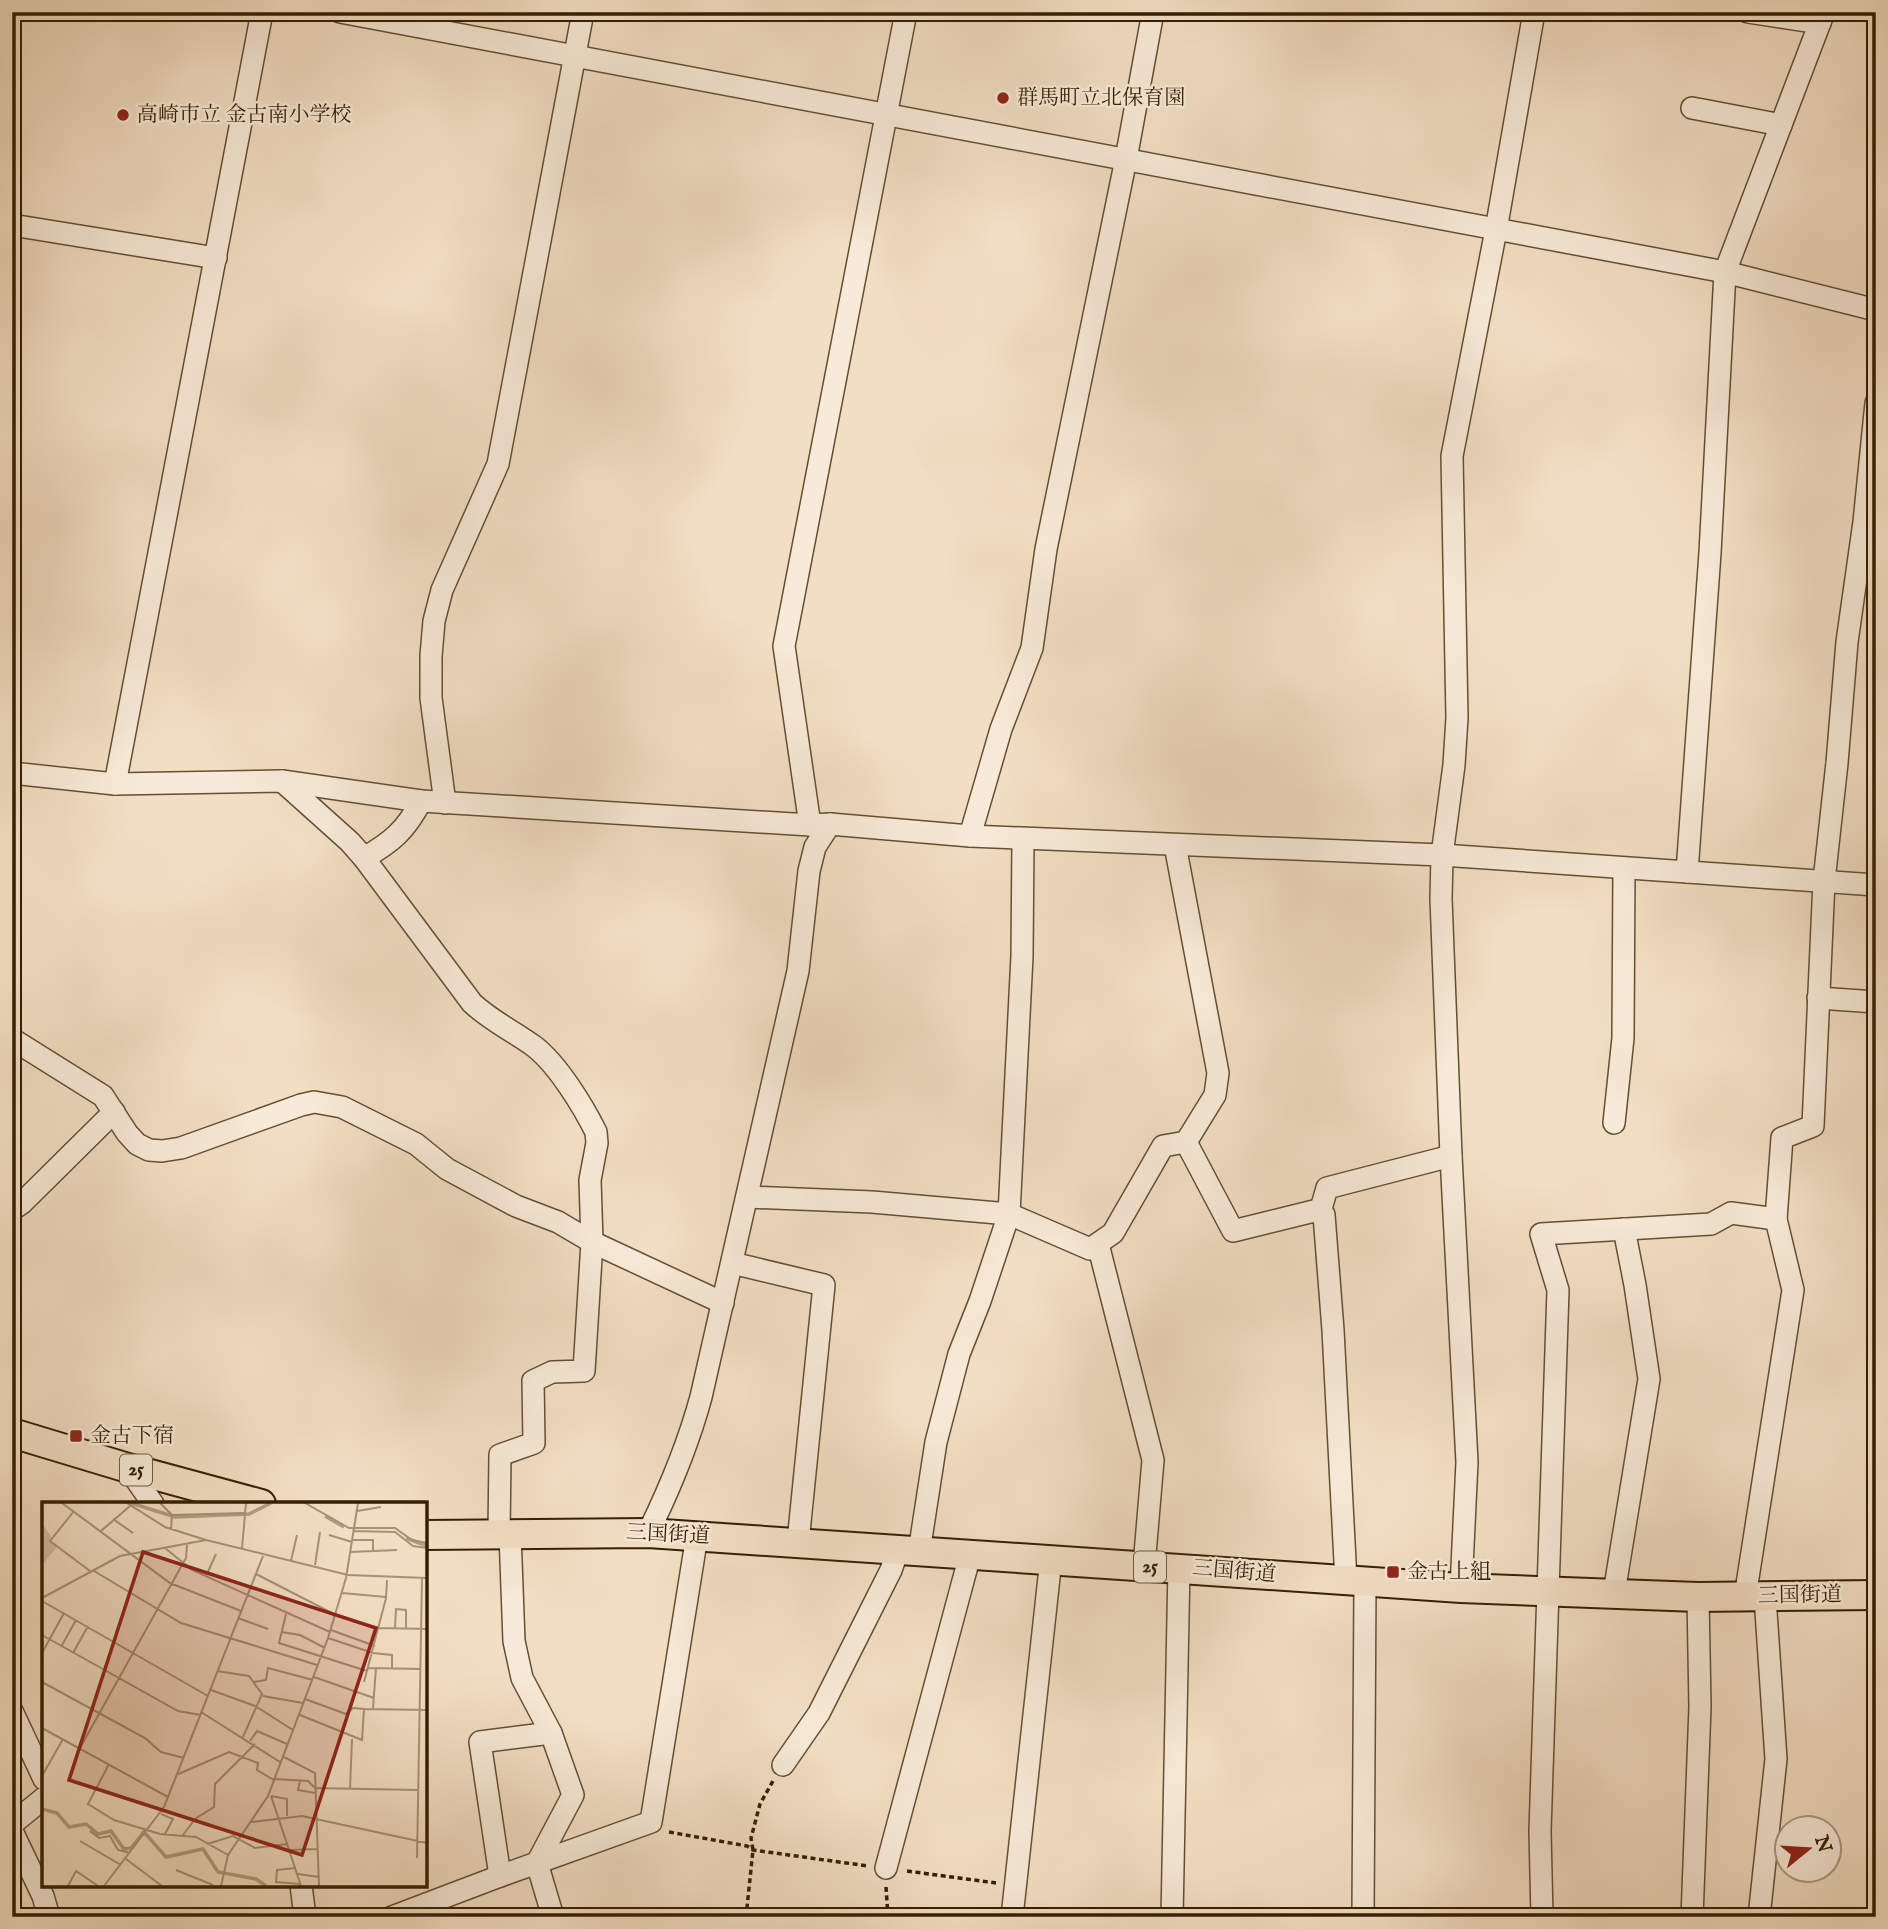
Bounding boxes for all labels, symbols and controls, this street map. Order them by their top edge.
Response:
place label: 群馬町立北保育園 [1017,85,1185,112]
marker: 群馬町立北保育園 [995,90,1011,106]
place label: 高崎市立 金古南小学校 [137,102,352,129]
marker: 高崎市立 金古南小学校 [115,107,131,123]
place label: 金古下宿 [90,1423,174,1450]
marker: 金古下宿 [68,1428,84,1444]
road number: 25 [120,1454,152,1486]
inset map [42,1502,427,1887]
street label: 三国街道 [625,1519,711,1551]
road number: 25 [1134,1552,1166,1582]
street label: 三国街道 [1191,1555,1277,1589]
place label: 金古上組 [1407,1559,1491,1586]
marker: 金古上組 [1385,1564,1401,1580]
street label: 三国街道 [1758,1582,1842,1610]
north arrow [1772,1814,1842,1884]
text: N [1808,1832,1836,1856]

